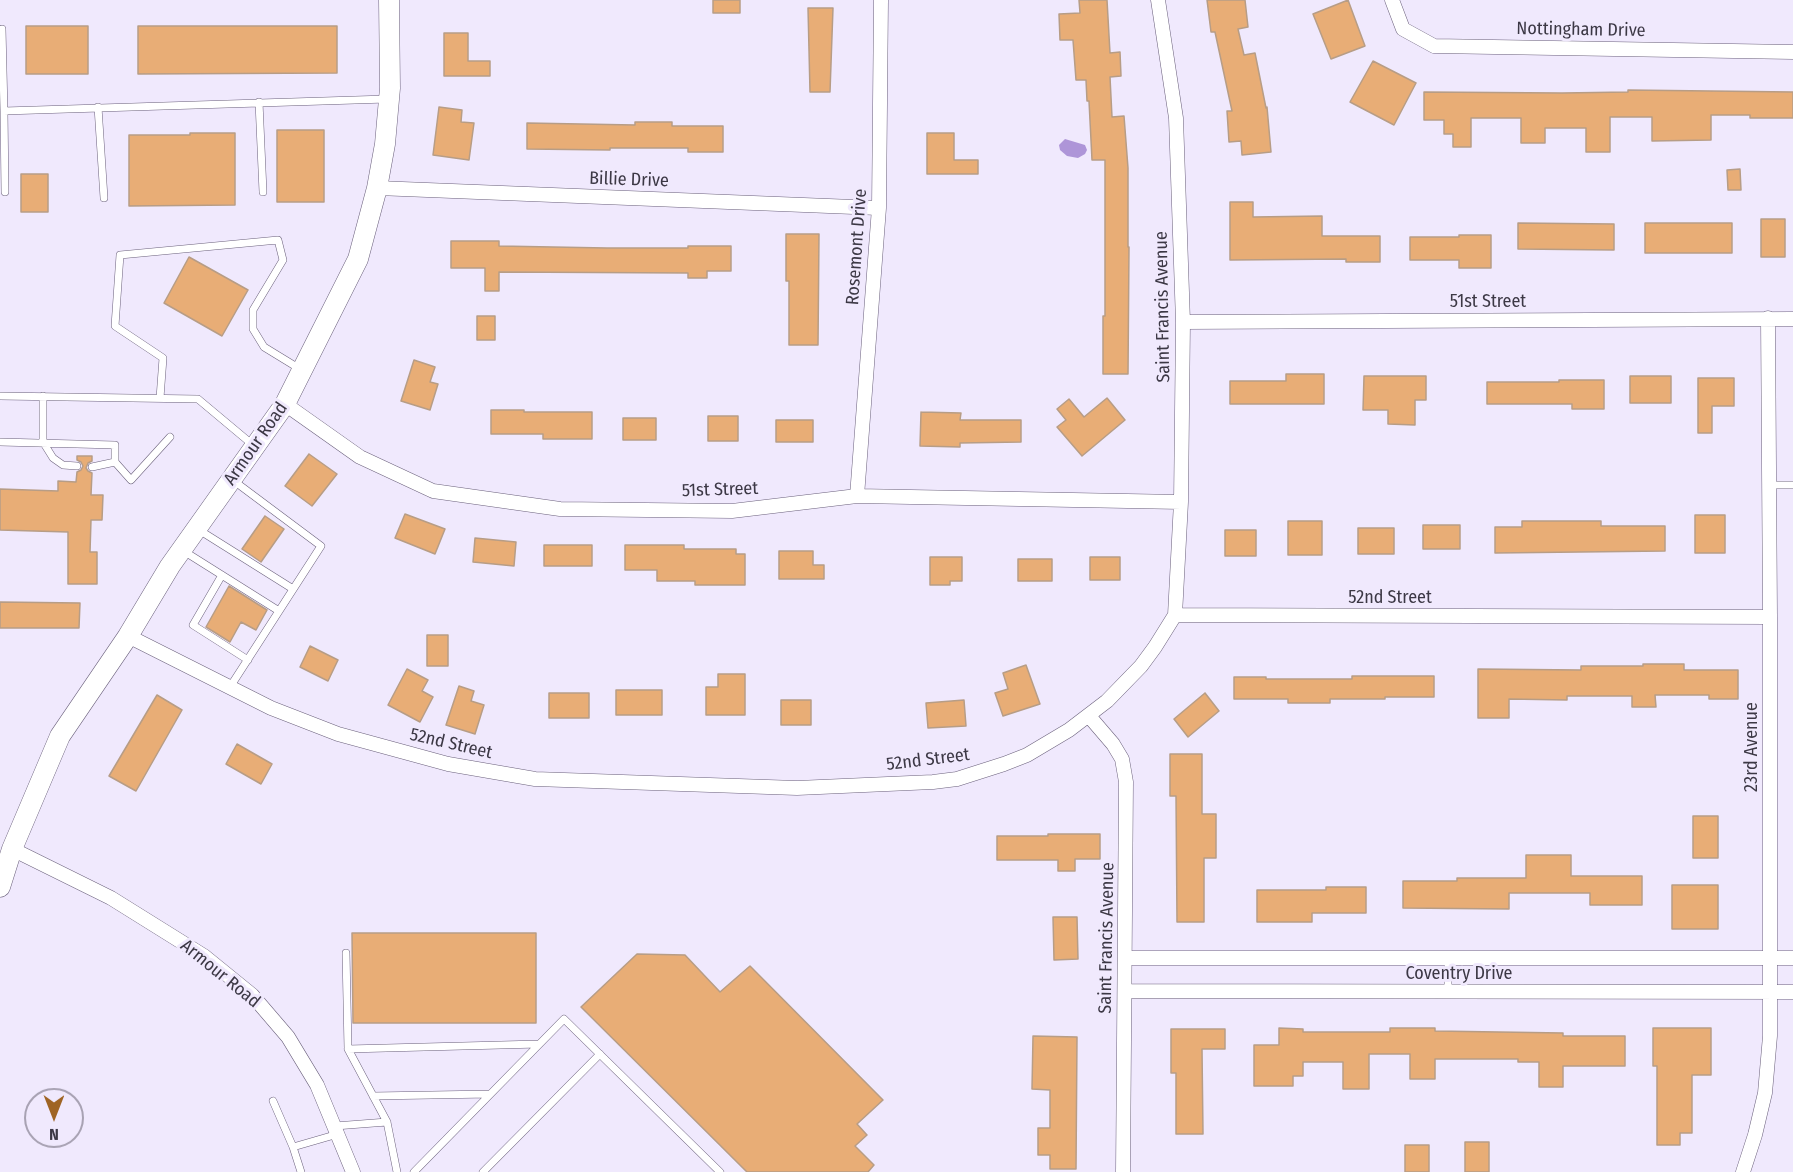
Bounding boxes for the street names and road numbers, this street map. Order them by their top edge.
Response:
street label: Nottingham Drive [1516,18,1646,42]
street label: Billie Drive [589,168,669,192]
street label: Rosemont Drive [842,188,872,306]
street label: Saint Francis Avenue [1151,231,1175,383]
street label: 51st Street [1450,291,1526,313]
street label: Armour Road [220,398,292,490]
street label: 51st Street [681,478,759,502]
street label: 52nd Street [1348,587,1432,609]
street label: 23rd Avenue [1741,702,1763,792]
street label: 52nd Street [408,724,494,764]
street label: 52nd Street [885,744,971,776]
street label: Saint Francis Avenue [1095,862,1119,1014]
street label: Armour Road [176,935,264,1013]
street label: Coventry Drive [1405,963,1513,985]

